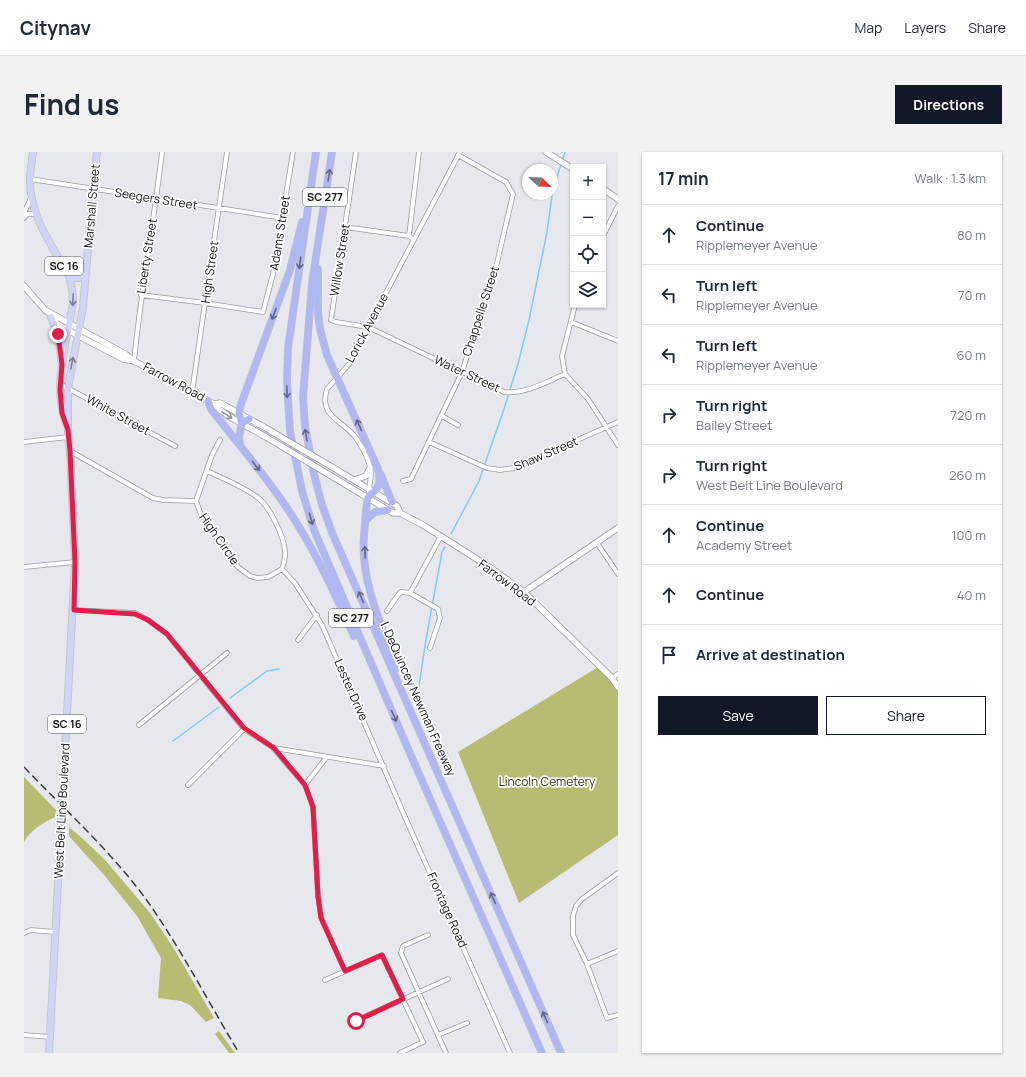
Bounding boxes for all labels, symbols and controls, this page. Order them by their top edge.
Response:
text: Citynav [20,15,91,41]
text: Map [854,18,882,37]
text: Layers [904,18,946,37]
text: Share [968,18,1006,37]
text: Find us [24,85,119,123]
button: Directions [895,85,1002,124]
street label: Marshall Street [79,163,104,249]
north arrow [522,164,558,200]
map controls [570,164,606,308]
button: + [570,164,606,200]
text: 17 min [658,167,709,190]
one-way arrow [325,169,333,182]
text: Walk · 1.3 km [914,169,986,187]
street label: Seegers Street [113,184,199,213]
road number: SC 277 [303,188,347,206]
street label: Adams Street [265,194,294,272]
button: − [570,200,606,236]
text: Continue [696,215,764,236]
street label: Liberty Street [132,217,161,295]
street label: Willow Street [325,222,354,297]
icon: ahead [658,224,680,246]
text: 80 m [957,226,986,244]
button: locate [570,236,606,272]
text: Ripplemeyer Avenue [696,236,818,254]
street label: High Street [197,239,222,304]
one-way arrow [296,256,304,269]
road number: SC 16 [45,257,83,275]
street label: Chappelle Street [458,263,503,358]
button: layers [570,272,606,308]
text: Turn left [696,275,758,296]
icon: left [658,284,680,306]
text: 70 m [958,286,986,304]
street label: Lorick Avenue [341,290,392,366]
one-way arrow [69,293,76,306]
text: Ripplemeyer Avenue [696,296,818,314]
one-way arrow [270,308,277,321]
route end [49,325,67,343]
text: Turn left [696,335,758,356]
icon: left [658,344,680,366]
text: 60 m [956,346,986,364]
street label: Water Street [431,351,503,396]
text: Ripplemeyer Avenue [696,356,818,374]
one-way arrow [68,357,76,370]
street label: Farrow Road [140,358,208,405]
one-way arrow [284,385,291,398]
street label: White Street [83,390,153,439]
text: Turn right [696,395,767,416]
icon: right [658,404,680,426]
text: 720 m [951,406,986,424]
one-way arrow [221,411,233,419]
text: Bailey Street [696,416,772,434]
one-way arrow [354,420,362,432]
one-way arrow [302,428,310,441]
street label: Shaw Street [511,432,581,475]
text: Turn right [696,455,767,476]
one-way arrow [251,460,260,471]
icon: right [658,464,680,486]
text: 260 m [949,466,986,484]
text: West Belt Line Boulevard [696,476,843,494]
street label: High Circle [195,509,243,568]
one-way arrow [308,513,315,526]
text: Continue [696,515,764,536]
icon: ahead [658,524,680,546]
text: 100 m [951,526,986,544]
text: Academy Street [696,536,792,554]
one-way arrow [361,546,368,559]
street label: Farrow Road [475,555,540,610]
icon: ahead [658,584,680,606]
text: Continue [696,584,764,605]
text: 40 m [957,586,986,604]
one-way arrow [357,591,364,603]
road number: SC 277 [329,609,373,627]
street label: I. DeQuincey Newman Freeway [377,619,460,779]
icon: arrive [658,644,680,666]
text: Arrive at destination [696,644,845,665]
street label: Lester Drive [330,656,373,723]
button: Save [658,696,818,735]
button: Share [826,696,986,735]
one-way arrow [391,710,398,722]
road number: SC 16 [48,715,86,733]
street label: West Belt Line Boulevard [49,743,74,879]
park label: Lincoln Cemetery [499,773,596,790]
street label: Frontage Road [423,869,472,950]
one-way arrow [489,893,496,905]
route start [347,1012,365,1030]
one-way arrow [541,1012,548,1024]

